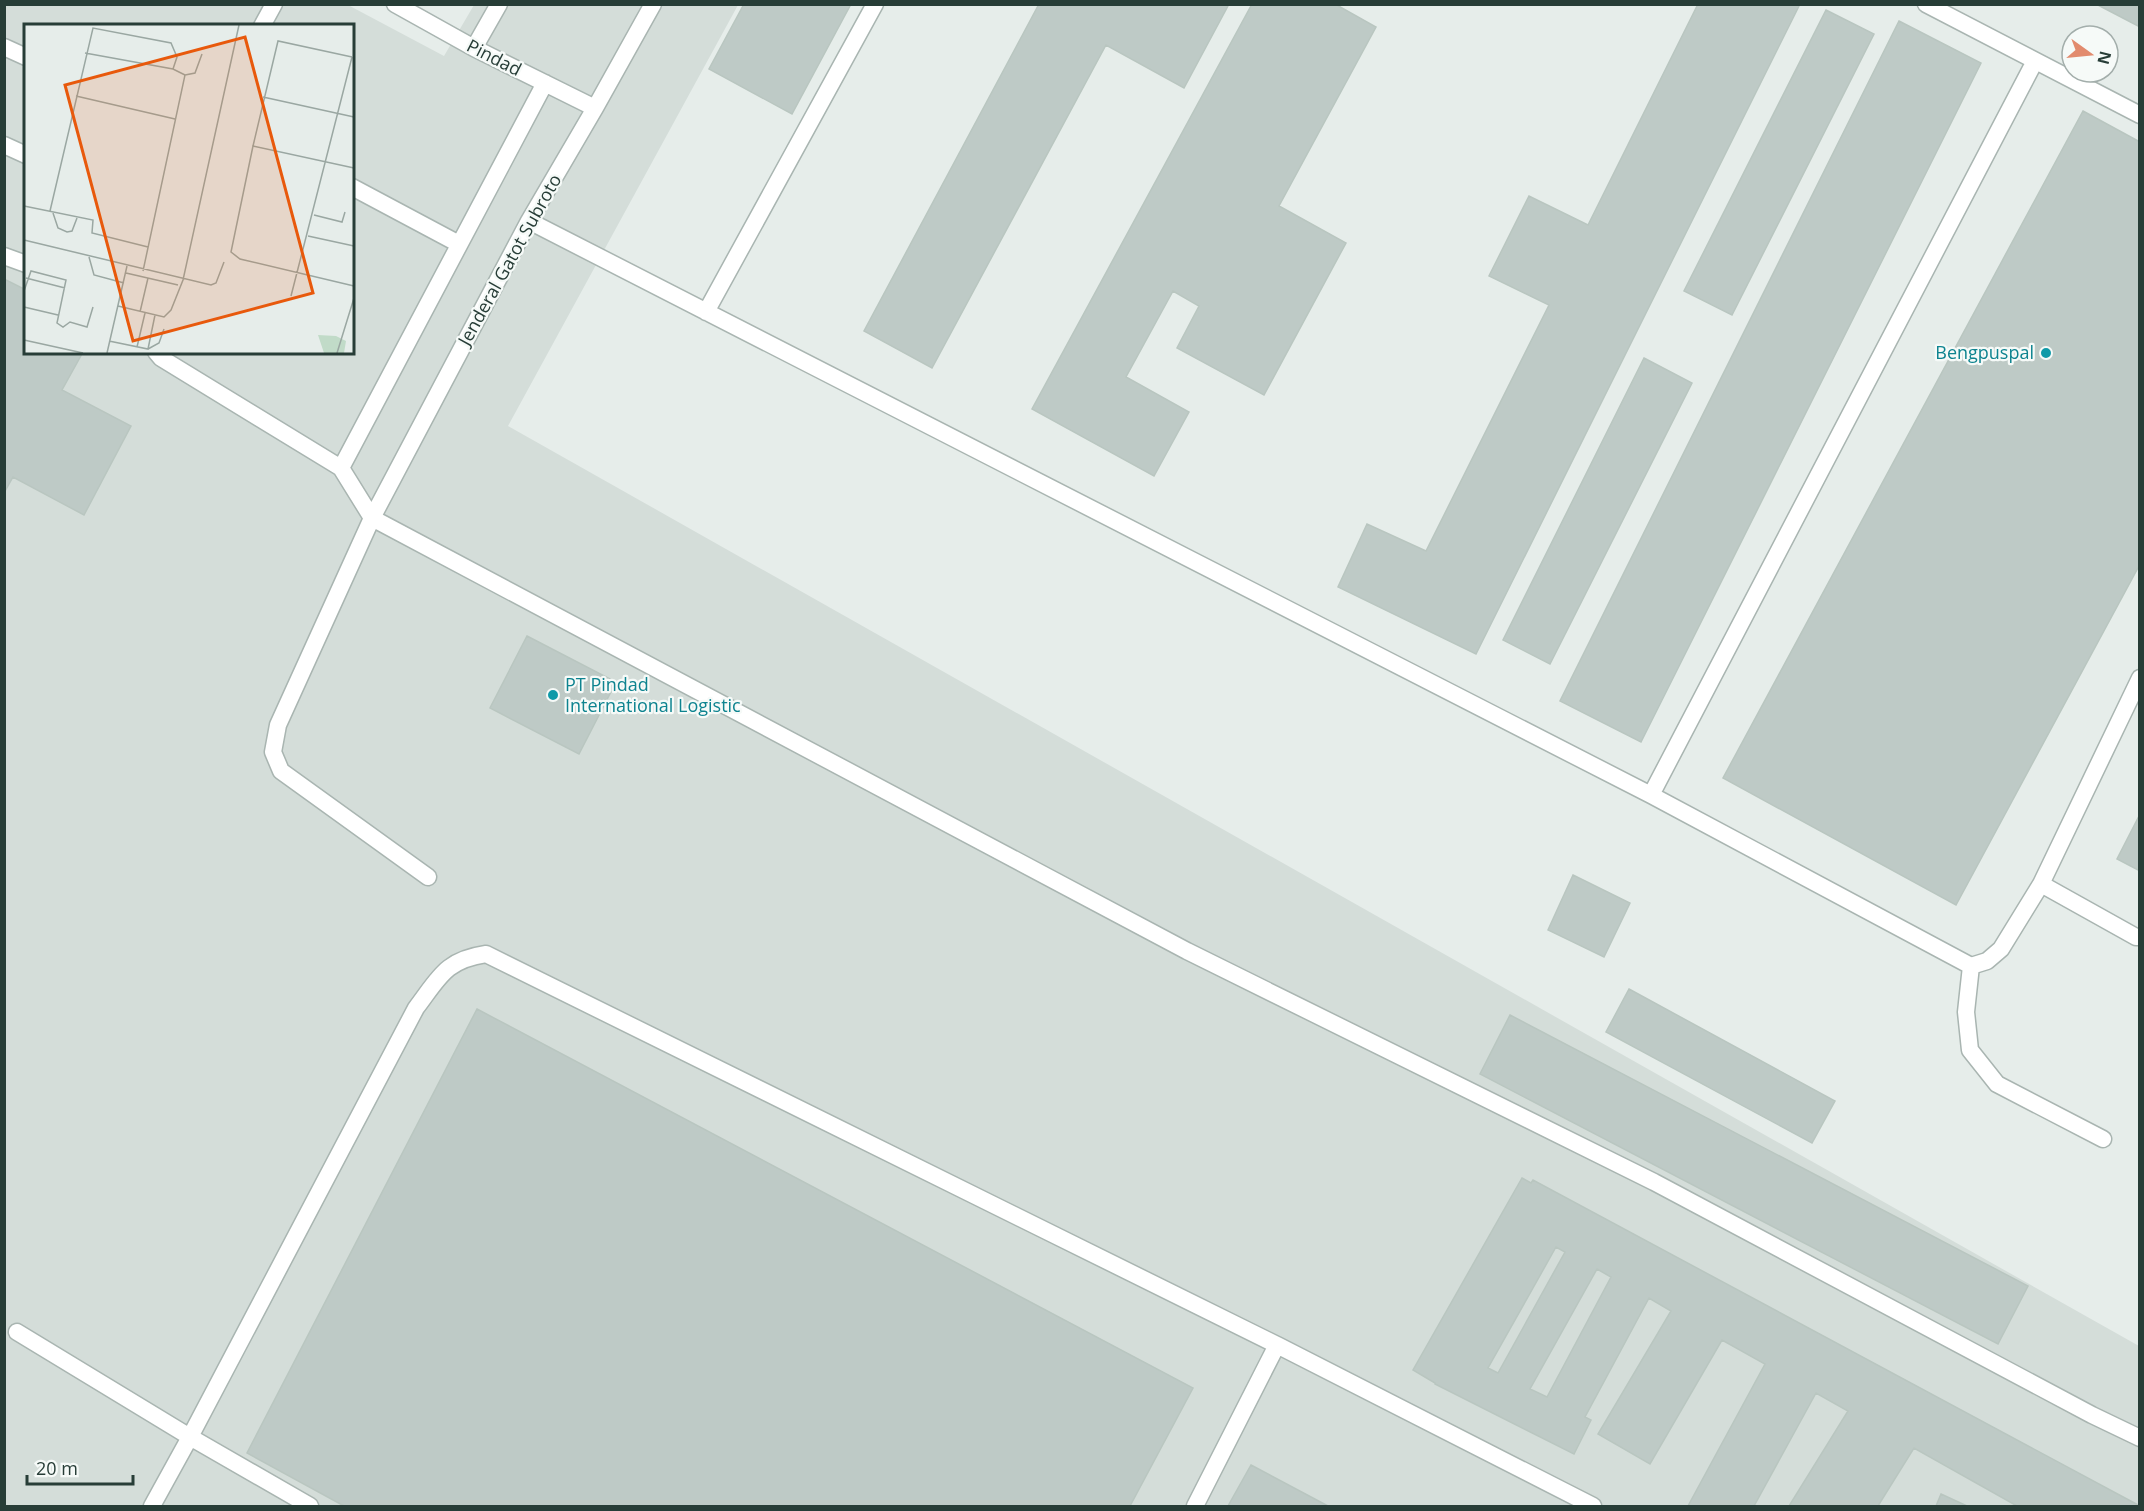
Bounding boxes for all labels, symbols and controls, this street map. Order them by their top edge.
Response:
inset map [24,24,354,354]
north arrow [2060,24,2120,84]
street label: Pindad [463,33,526,81]
text: N [2092,49,2117,67]
street label: Jenderal Gatot Subroto [451,170,566,351]
place label: Bengpuspal [1935,340,2034,364]
marker: Bengpuspal [2039,346,2053,360]
place label: PT Pindad International Logistic [565,672,741,717]
marker: PT Pindad International Logistic [546,688,560,702]
scale bar [27,1448,134,1486]
text: 20 m [36,1456,78,1480]

